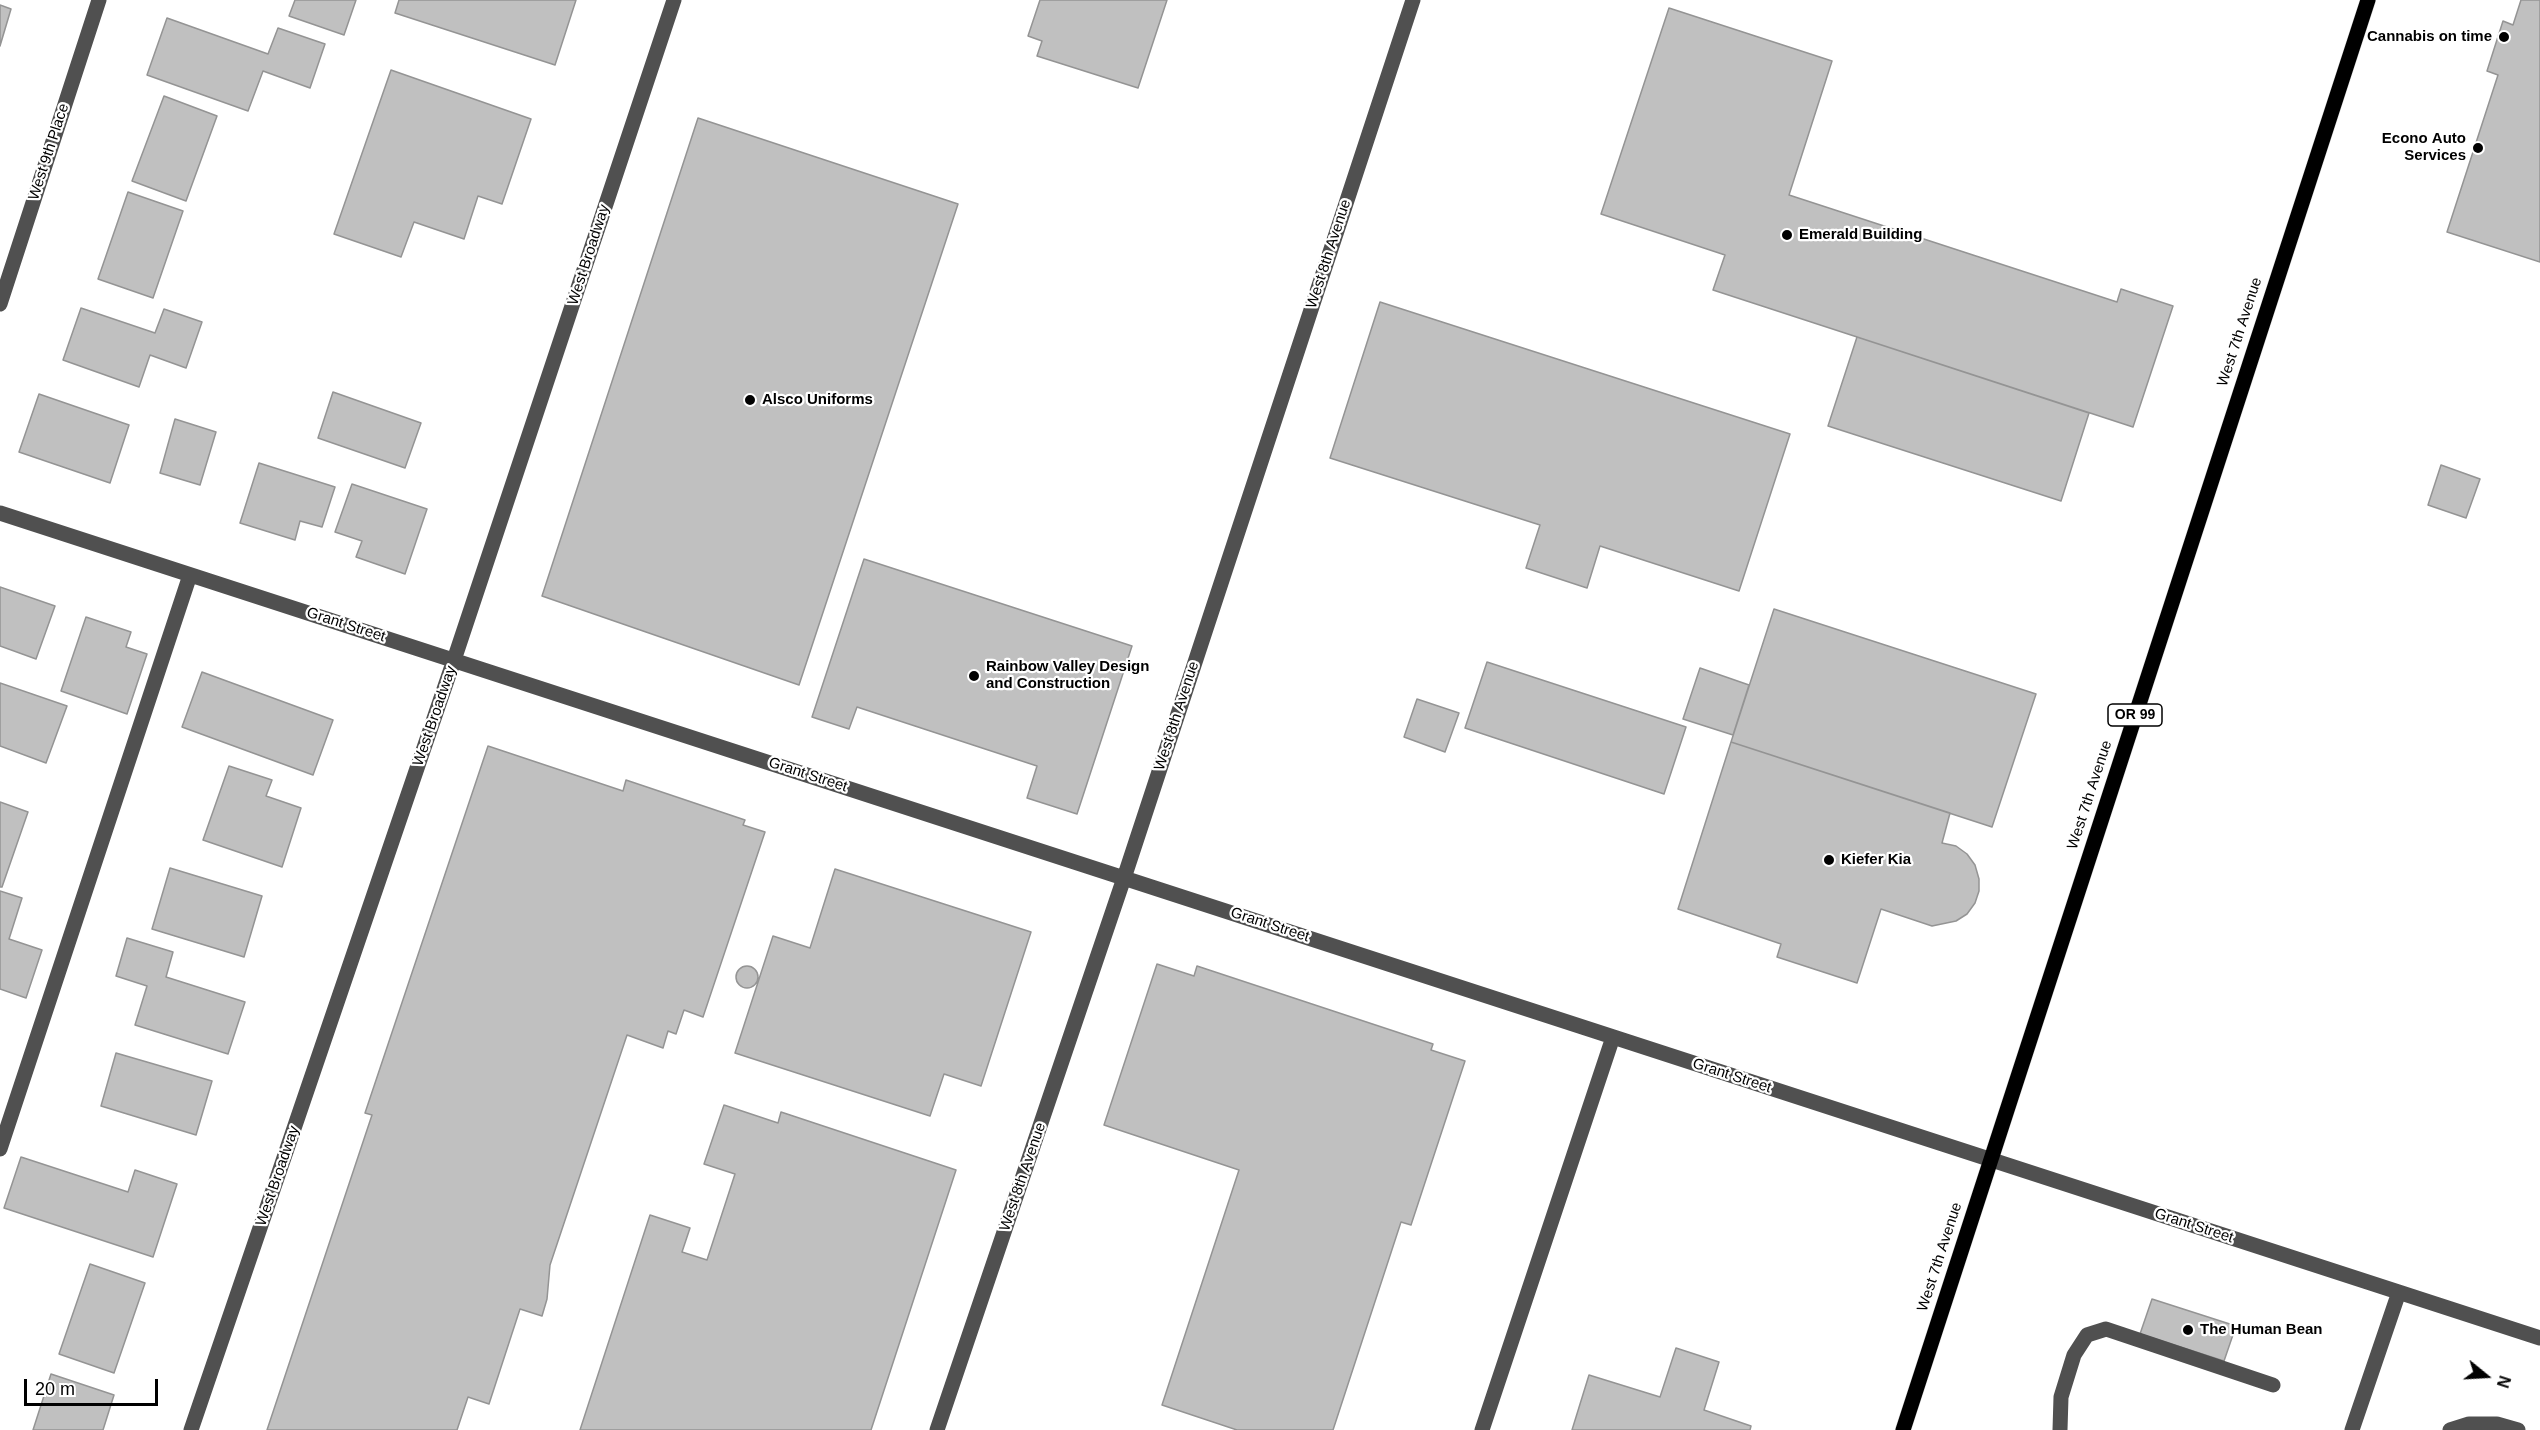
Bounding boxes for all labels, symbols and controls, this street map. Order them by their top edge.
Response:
place label: Cannabis on time [2367,28,2492,46]
marker: Cannabis on time [2497,30,2511,44]
street label: West 9th Place [25,101,73,203]
place label: Econo Auto Services [2382,130,2466,165]
marker: Econo Auto Services [2471,141,2485,155]
street label: West 8th Avenue [1303,197,1355,311]
street label: West Broadway [564,202,614,308]
place label: Emerald Building [1799,226,1922,244]
marker: Emerald Building [1780,228,1794,242]
street label: West 7th Avenue [2214,275,2266,389]
place label: Alsco Uniforms [762,391,873,409]
marker: Alsco Uniforms [743,393,757,407]
street label: Grant Street [304,604,388,646]
place label: Rainbow Valley Design and Construction [986,658,1149,693]
street label: West 8th Avenue [1151,659,1203,773]
street label: West Broadway [409,664,461,768]
marker: Rainbow Valley Design and Construction [967,669,981,683]
road number: OR 99 [2108,704,2162,726]
street label: West 7th Avenue [2064,738,2116,852]
street label: Grant Street [766,754,850,796]
place label: Kiefer Kia [1841,851,1911,869]
marker: Kiefer Kia [1822,853,1836,867]
street label: Grant Street [1228,904,1312,946]
street label: Grant Street [1690,1055,1774,1097]
street label: West 8th Avenue [996,1120,1050,1234]
street label: West Broadway [252,1124,304,1228]
street label: West 7th Avenue [1914,1200,1966,1314]
street label: Grant Street [2152,1205,2236,1247]
place label: The Human Bean [2200,1321,2323,1339]
marker: The Human Bean [2181,1323,2195,1337]
north arrow [2456,1346,2516,1406]
scale bar [27,1367,160,1405]
text: N [2494,1374,2513,1390]
text: 20 m [35,1379,75,1399]

